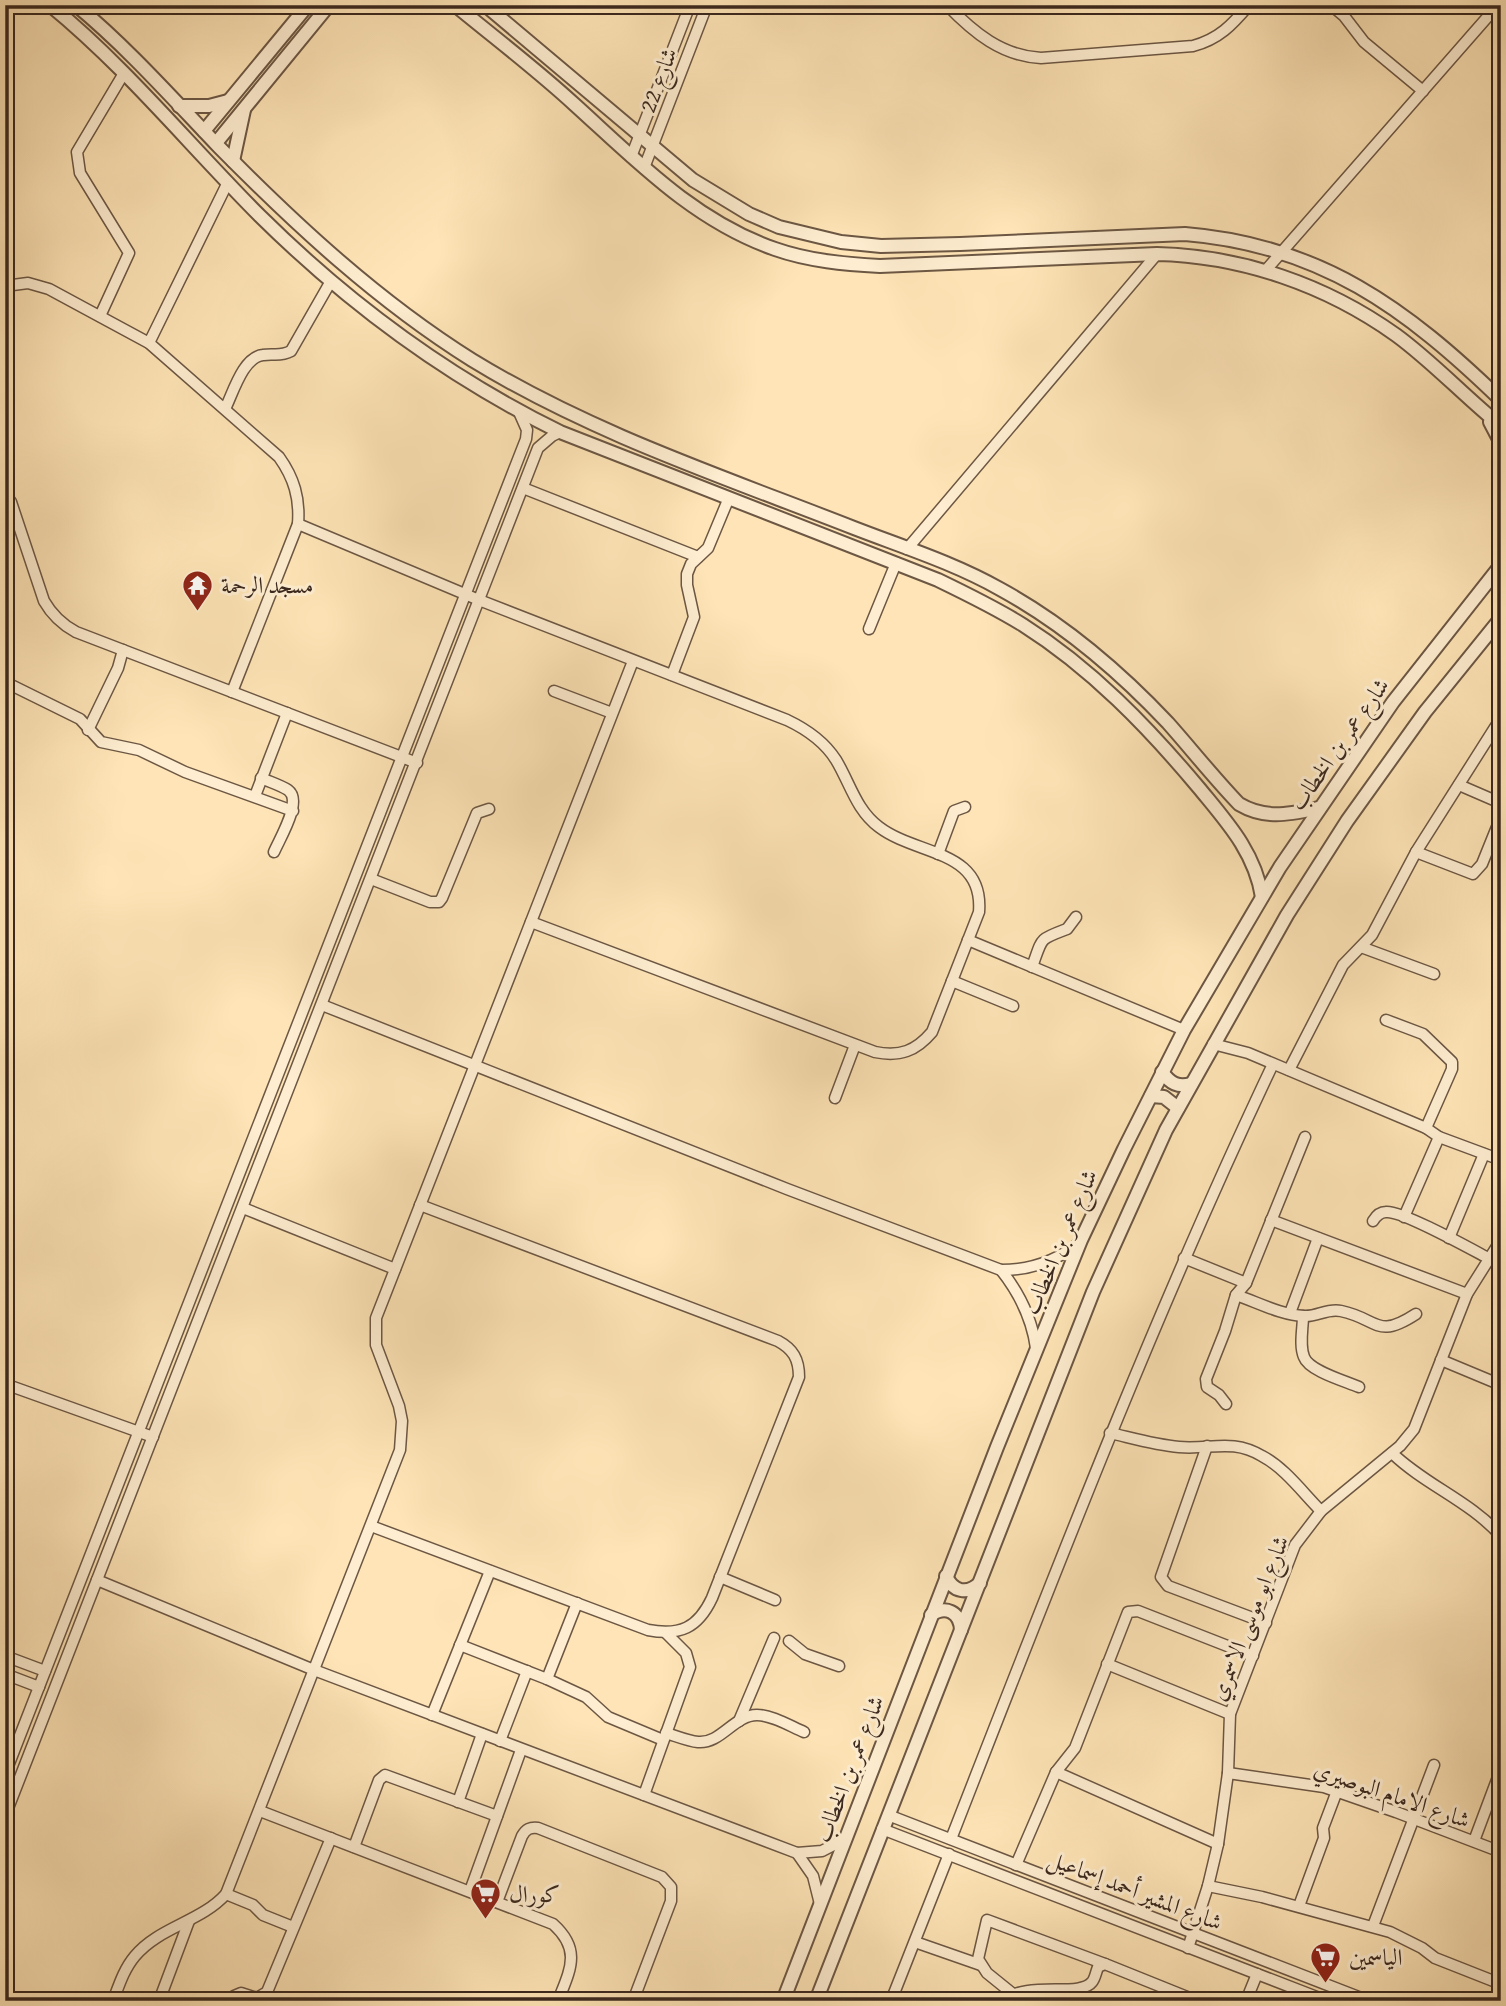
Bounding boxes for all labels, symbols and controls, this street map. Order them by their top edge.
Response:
street label: شارع 22 [630,43,689,119]
temple icon: مسجد الرحمة [181,568,215,612]
place label: مسجد الرحمة [221,568,313,601]
street label: شارع عمر بن الخطاب [1281,671,1400,819]
street label: شارع عمر بن الخطاب [1014,1164,1109,1321]
street label: شارع ابو موسى الاسمري [1200,1530,1300,1707]
street label: شارع عمر بن الخطاب [805,1690,895,1849]
street label: شارع الامام البوصيري [1308,1751,1475,1839]
street label: شارع المشير أحمد إسماعيل [1042,1841,1227,1942]
supermarket icon: كورال [469,1877,503,1921]
place label: كورال [509,1877,560,1910]
supermarket icon: الياسمين [1309,1940,1343,1984]
place label: الياسمين [1349,1940,1402,1973]

